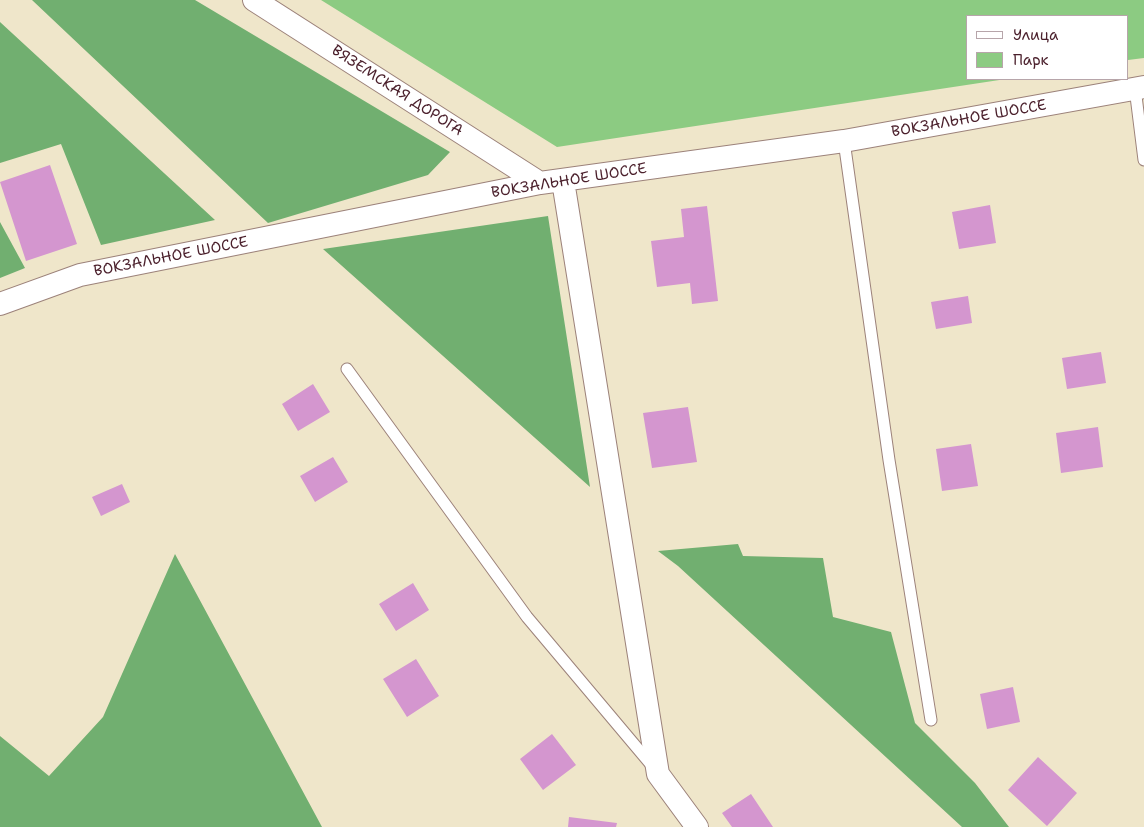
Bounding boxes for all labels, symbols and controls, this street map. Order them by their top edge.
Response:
legend [966,15,1129,80]
text: Улица [1013,25,1058,45]
street label: ВЯЗЕМСКАЯ ДОРОГА [328,42,466,140]
text: Парк [1013,50,1049,70]
street label: ВОКЗАЛЬНОЕ ШОССЕ [890,97,1048,141]
street label: ВОКЗАЛЬНОЕ ШОССЕ [490,160,648,202]
street label: ВОКЗАЛЬНОЕ ШОССЕ [92,233,250,281]

